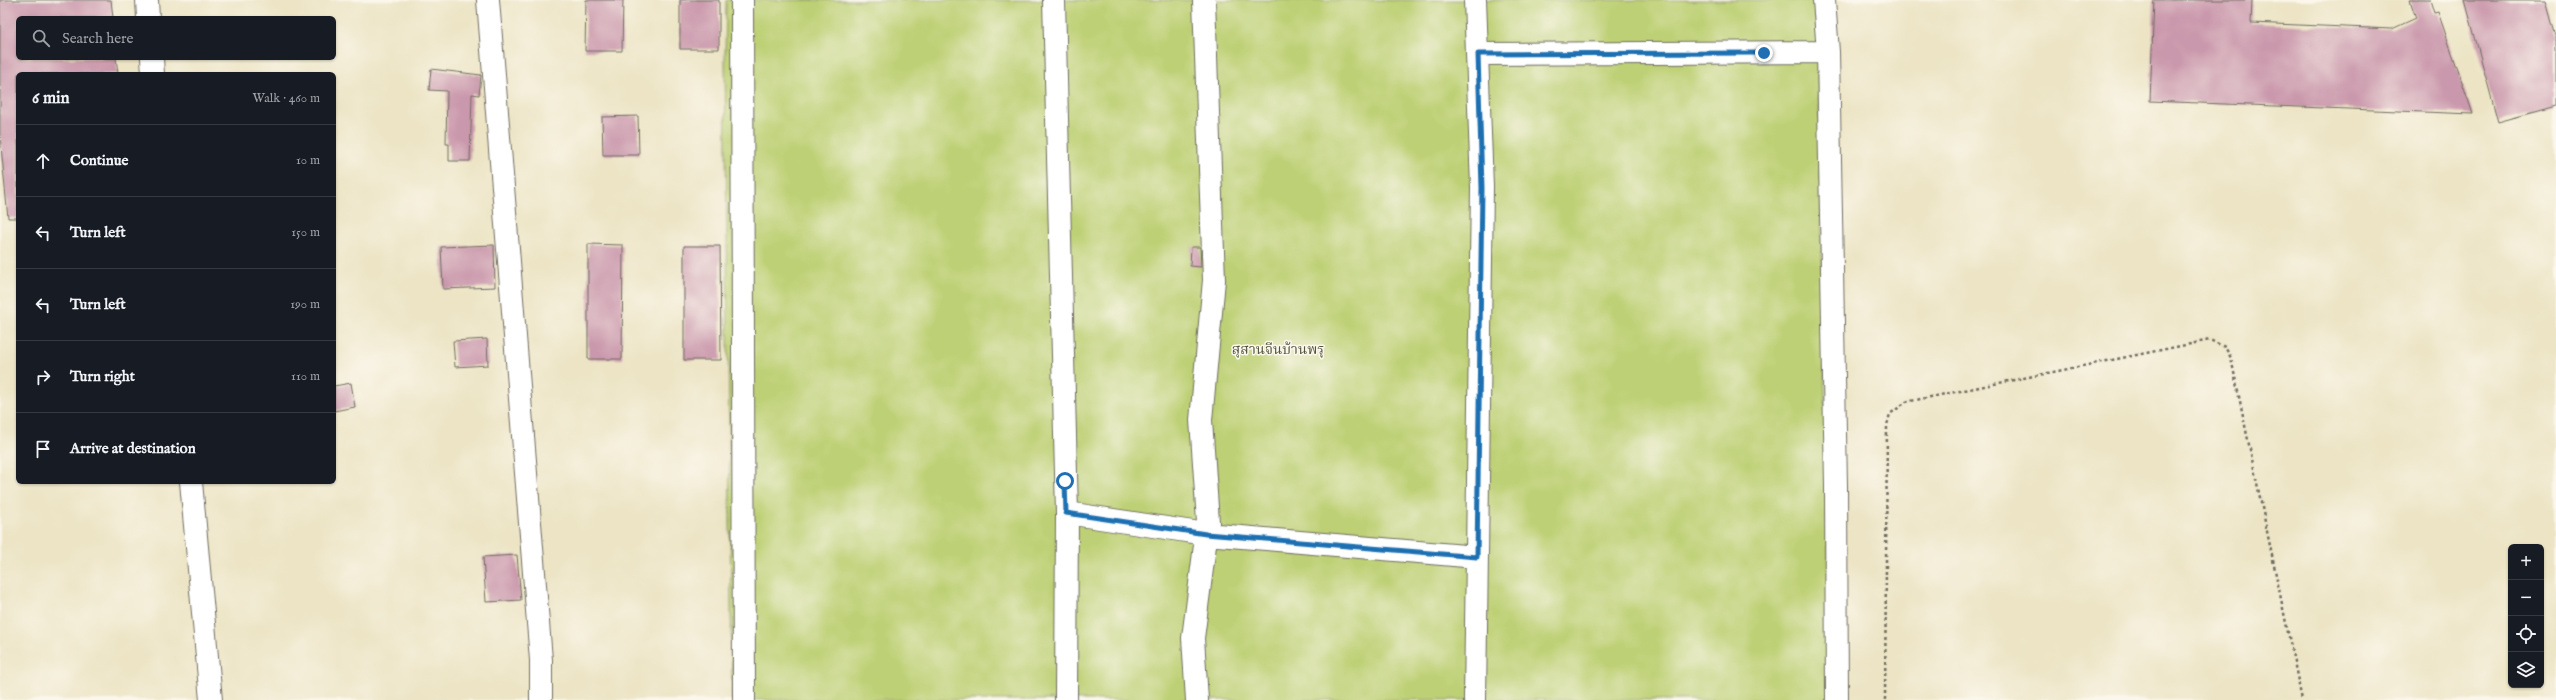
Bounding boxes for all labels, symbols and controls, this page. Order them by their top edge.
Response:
search box [16,16,336,60]
icon: search [30,27,52,49]
text: Search here [62,29,133,48]
route end [1755,44,1773,62]
text: 6 min [32,88,70,109]
text: Walk · 460 m [253,90,320,107]
icon: ahead [32,150,54,172]
text: Continue [70,151,128,170]
text: 10 m [296,152,320,169]
icon: left [32,222,54,244]
text: Turn left [70,223,126,242]
text: 150 m [291,224,320,241]
icon: left [32,294,54,316]
text: Turn left [70,295,126,314]
text: 190 m [290,296,320,313]
park label: สุสานจีนบ้านพรุ [1232,341,1324,359]
icon: right [32,366,54,388]
text: Turn right [70,367,135,386]
text: 110 m [291,368,320,385]
icon: arrive [32,438,54,460]
text: Arrive at destination [70,439,196,458]
route start [1056,472,1074,490]
map controls [2508,544,2544,688]
button: + [2508,544,2544,580]
button: − [2508,580,2544,616]
button: locate [2508,616,2544,652]
button: layers [2508,652,2544,688]

